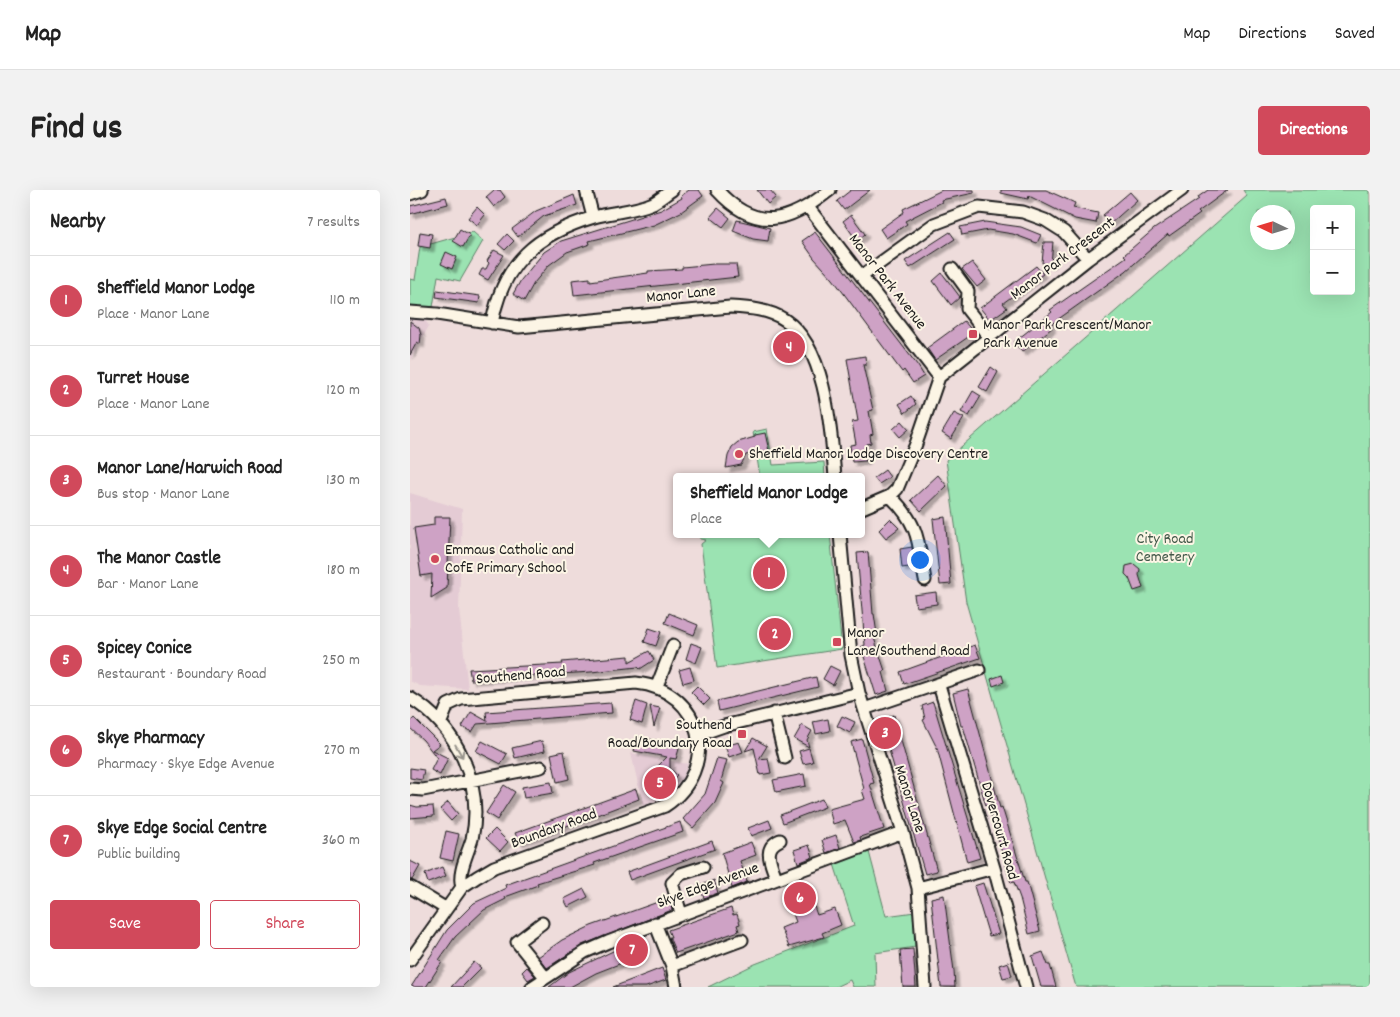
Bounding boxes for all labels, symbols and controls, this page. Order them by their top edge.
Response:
text: Map [25,18,61,52]
text: Map [1183,22,1210,47]
text: Directions [1238,22,1307,47]
text: Saved [1335,22,1375,47]
text: Find us [30,105,122,155]
button: Directions [1258,106,1370,155]
north arrow [1250,205,1295,250]
map controls [1310,205,1355,295]
button: + [1310,205,1355,250]
text: Nearby [50,208,105,238]
text: 7 results [307,211,360,234]
street label: Manor Park Crescent [1006,212,1120,306]
street label: Manor Park Avenue [842,229,932,335]
button: − [1310,250,1355,295]
text: Sheffield Manor Lodge [97,276,255,303]
street label: Manor Lane [645,280,717,310]
text: 1 [64,289,68,312]
text: 110 m [330,289,360,312]
text: Place · Manor Lane [97,303,210,326]
place label: Manor Park Crescent/Manor Park Avenue [983,314,1151,355]
pin: 4 [773,328,805,366]
marker: Manor Park Crescent/Manor Park Avenue [967,328,979,340]
text: Turret House [97,366,189,393]
text: 2 [63,379,70,402]
text: 120 m [326,379,360,402]
text: Place · Manor Lane [97,393,210,416]
place label: Sheffield Manor Lodge Discovery Centre [749,443,988,466]
marker: Sheffield Manor Lodge Discovery Centre [733,448,745,460]
text: Manor Lane/Harwich Road [97,456,283,483]
text: 3 [62,469,70,492]
text: 130 m [326,469,360,492]
popup [673,473,865,538]
text: Sheffield Manor Lodge [690,481,848,508]
text: Bus stop · Manor Lane [97,483,229,506]
text: Place [690,508,722,531]
park label: City Road Cemetery [1136,528,1195,569]
place label: Emmaus Catholic and CofE Primary School [445,539,574,580]
text: The Manor Castle [97,546,221,573]
your location [907,547,933,573]
marker: Emmaus Catholic and CofE Primary School [429,553,441,565]
pin: 1 [753,554,785,592]
text: 4 [63,559,69,582]
text: 180 m [327,559,360,582]
text: Bar · Manor Lane [97,573,199,596]
pin: 2 [759,615,791,653]
place label: Manor Lane/Southend Road [847,622,970,663]
text: Spicey Conice [97,636,192,663]
marker: Manor Lane/Southend Road [831,636,843,648]
text: 5 [62,649,70,672]
text: 250 m [322,649,360,672]
street label: Southend Road [475,661,567,691]
text: Restaurant · Boundary Road [97,663,267,686]
place label: Southend Road/Boundary Road [608,714,732,755]
pin: 3 [869,714,901,752]
text: Skye Pharmacy [97,726,204,753]
marker: Southend Road/Boundary Road [736,728,748,740]
text: 6 [62,739,70,762]
text: 270 m [324,739,360,762]
one-way arrow [454,743,464,757]
text: Pharmacy · Skye Edge Avenue [97,753,275,776]
street label: Manor Lane [887,762,931,836]
pin: 5 [644,764,676,802]
street label: Dovercourt Road [974,779,1024,883]
street label: Boundary Road [508,803,600,855]
text: Skye Edge Social Centre [97,816,267,843]
text: 7 [63,829,69,852]
text: 360 m [322,829,360,852]
text: Public building [97,843,180,866]
street label: Skye Edge Avenue [654,857,762,915]
pin: 6 [784,879,816,917]
button: Save [50,900,200,949]
button: Share [210,900,360,949]
pin: 7 [616,931,648,969]

